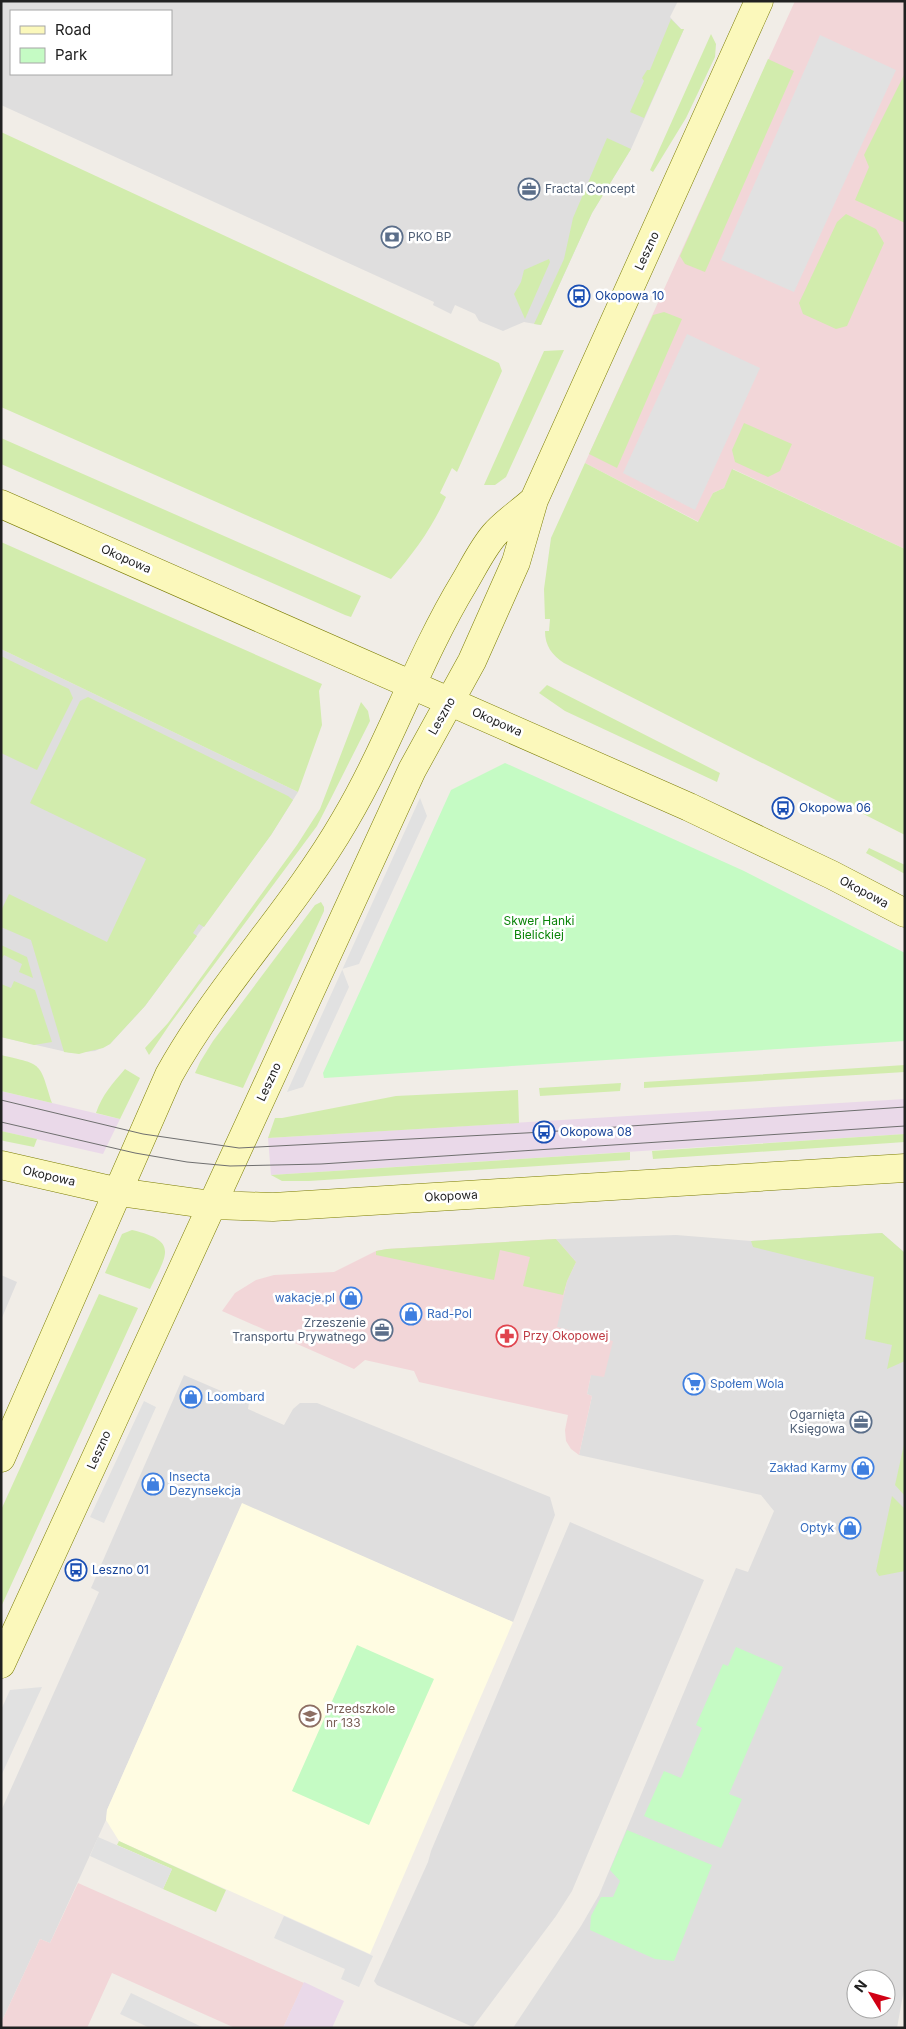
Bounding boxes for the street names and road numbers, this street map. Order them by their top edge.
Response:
street label: Leszno [631,229,662,273]
street label: Okopowa [99,541,154,576]
street label: Leszno [425,694,458,737]
street label: Okopowa [470,704,525,739]
street label: Okopowa [837,872,891,911]
street label: Leszno [253,1060,284,1104]
street label: Okopowa [21,1162,77,1189]
street label: Okopowa [424,1187,478,1204]
street label: Leszno [83,1428,114,1472]

